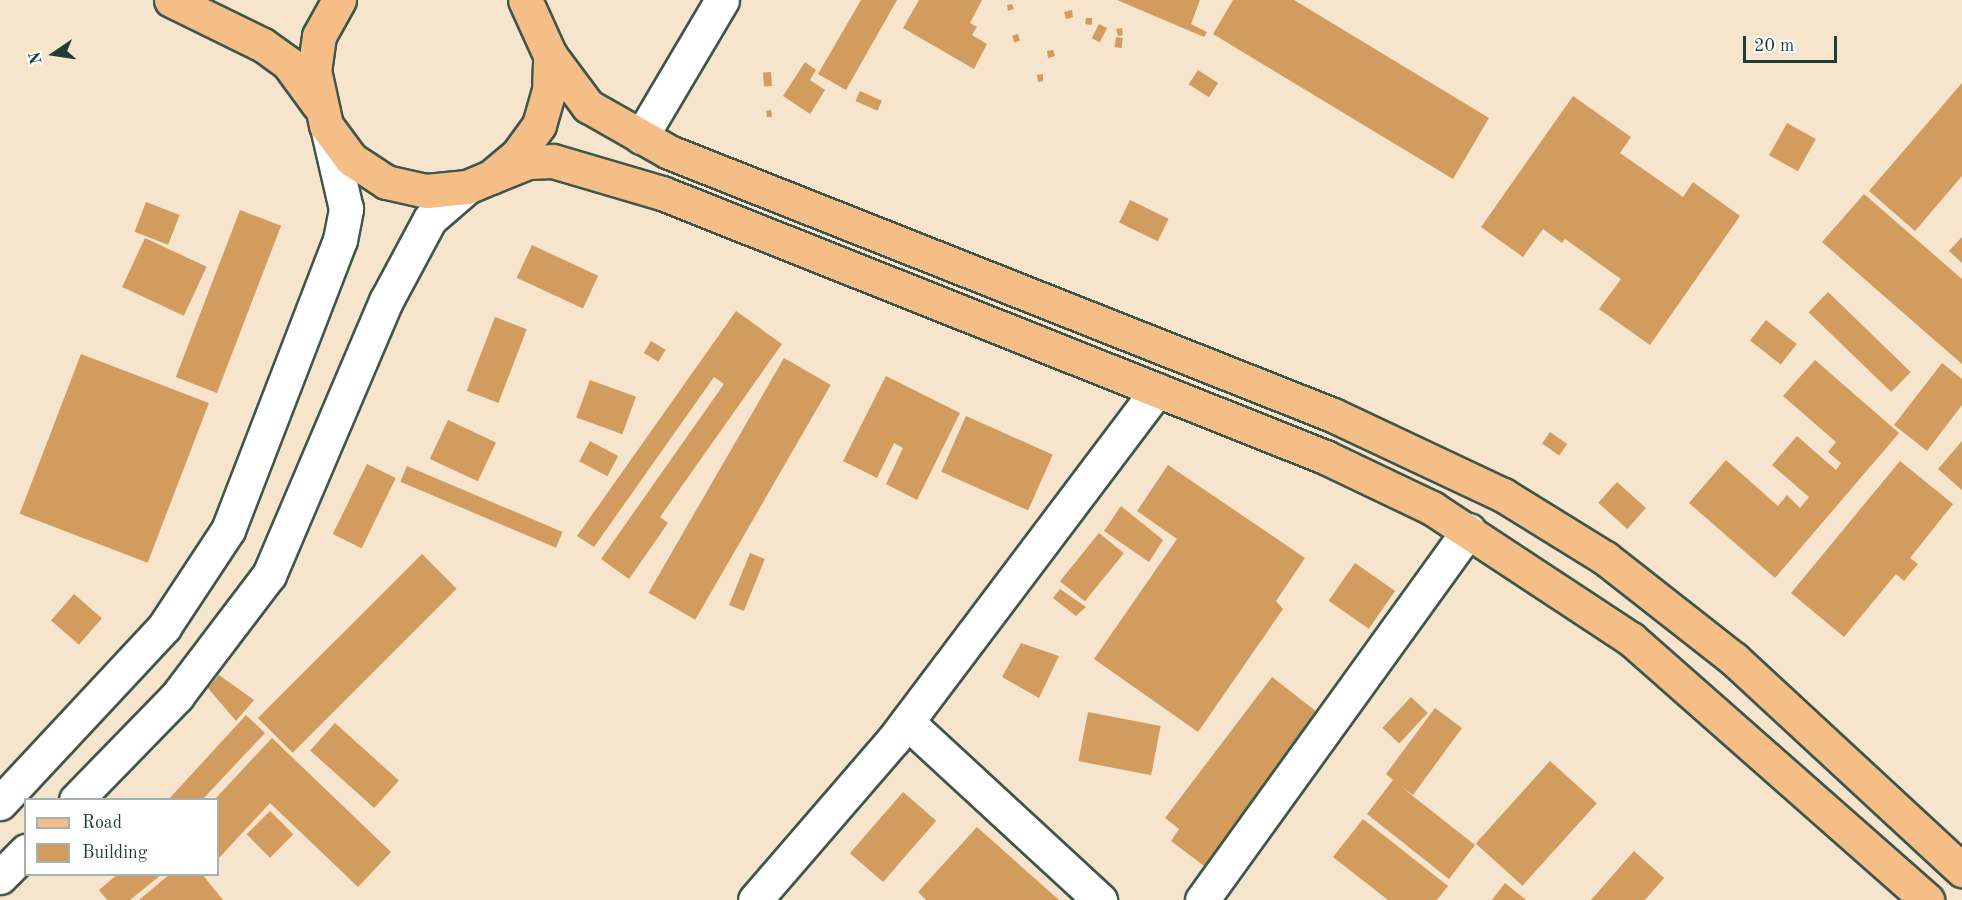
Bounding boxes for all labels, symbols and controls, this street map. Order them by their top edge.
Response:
north arrow [24,24,84,84]
scale bar [1746,24,1840,62]
text: 20 m [1754,37,1794,55]
text: N [27,50,46,66]
legend [24,798,219,876]
text: Road [82,814,122,832]
text: Building [82,844,147,862]

